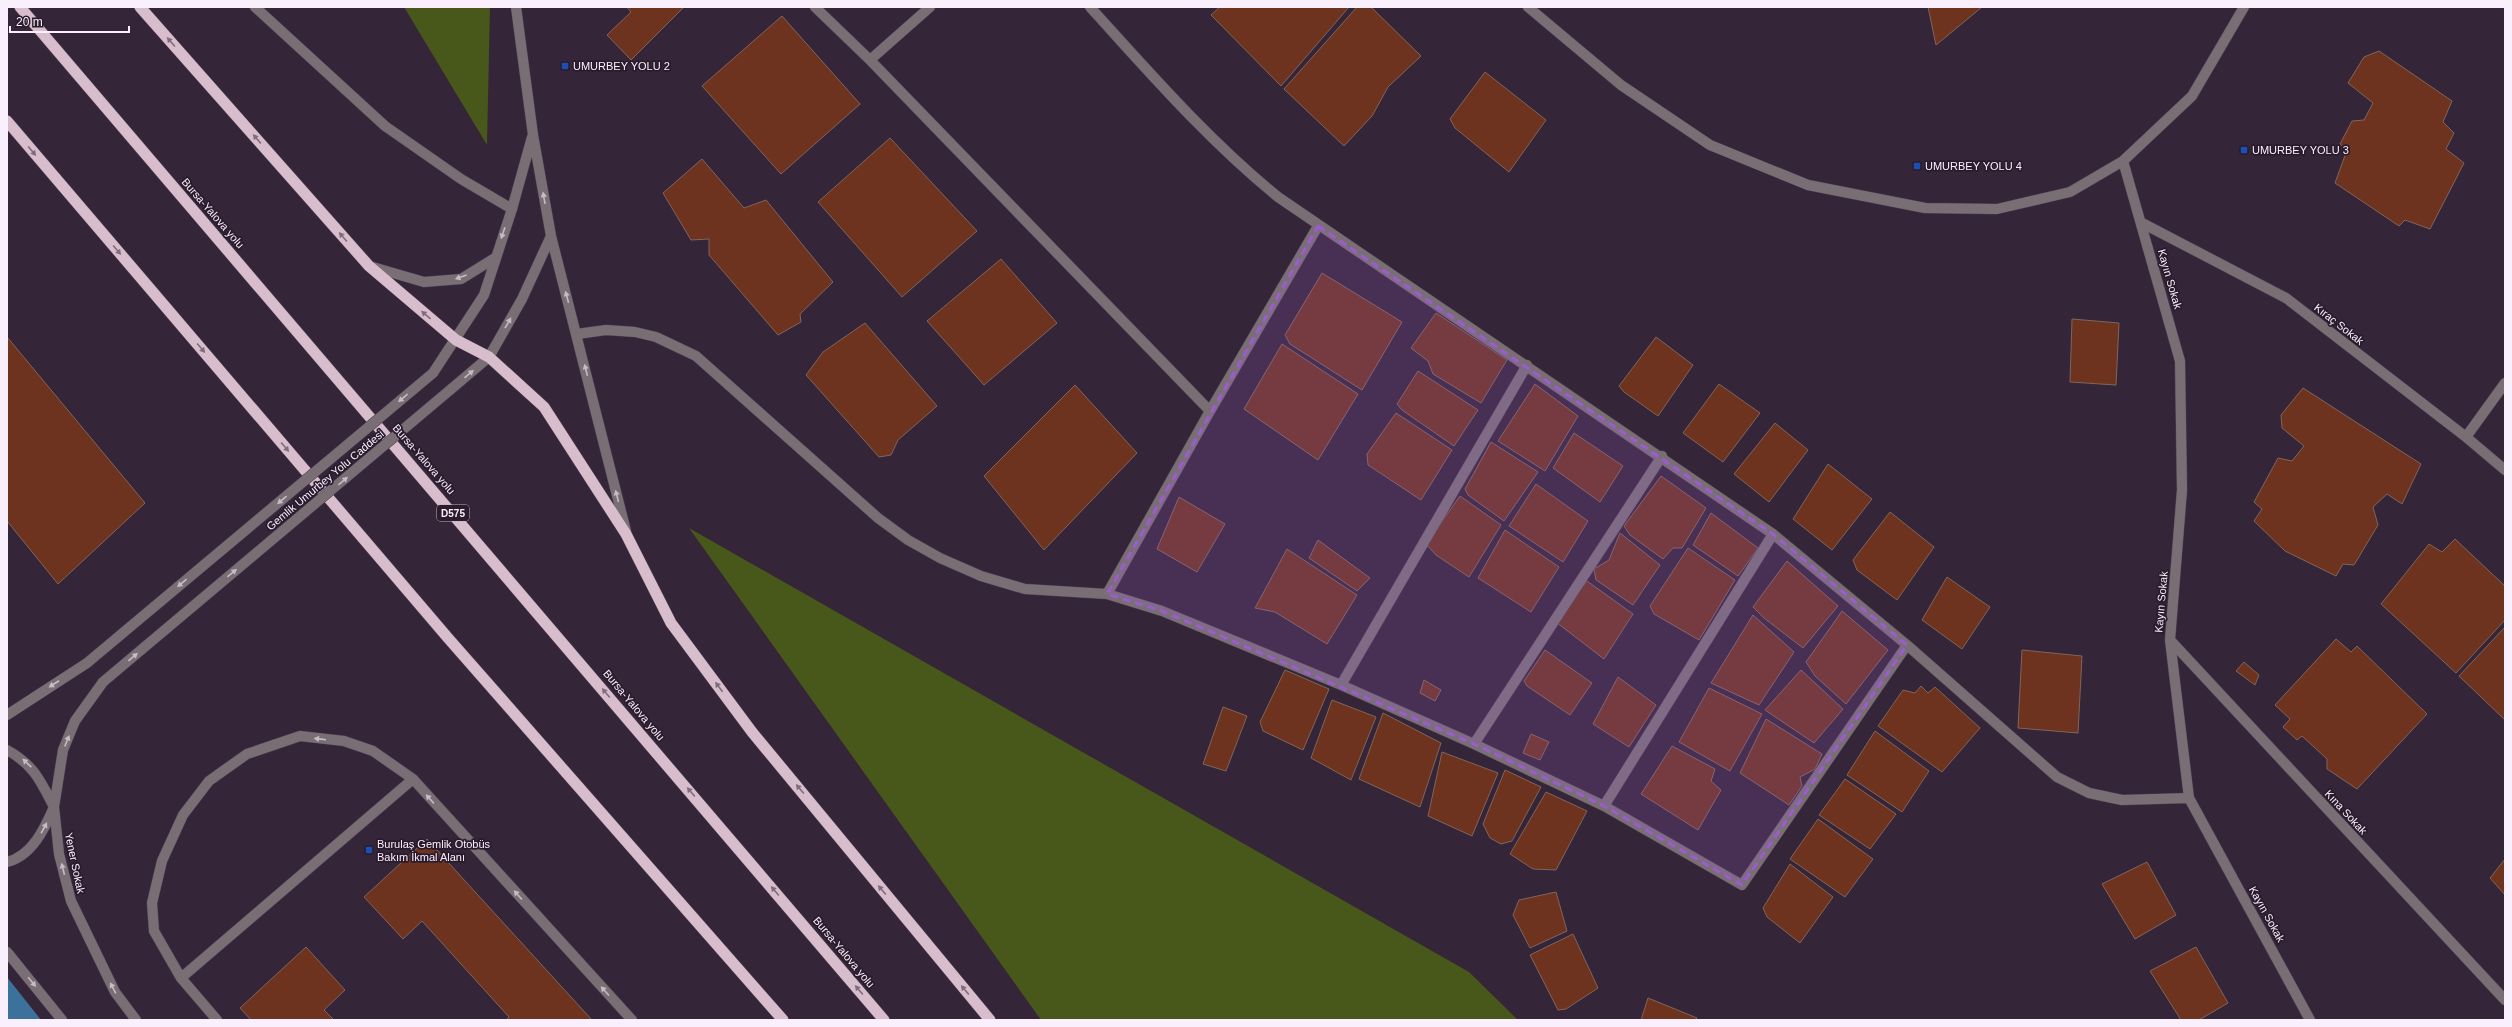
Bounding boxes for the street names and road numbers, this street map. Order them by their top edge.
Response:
street label: Bursa-Yalova yolu [179,176,247,250]
street label: Kayın Sokak [2156,248,2184,311]
street label: Kıraç Sokak [2312,301,2366,347]
street label: Bursa-Yalova yolu [390,422,458,496]
street label: Gemlik Umurbey Yolu Caddesi [264,427,386,533]
road number: D575 [437,505,469,521]
street label: Kayın Sokak [2152,570,2170,633]
street label: Bursa-Yalova yolu [601,667,667,743]
street label: Kına Sokak [2322,787,2370,837]
street label: Yener Sokak [63,831,87,895]
street label: Kayın Sokak [2247,884,2287,944]
street label: Bursa-Yalova yolu [811,914,877,990]

